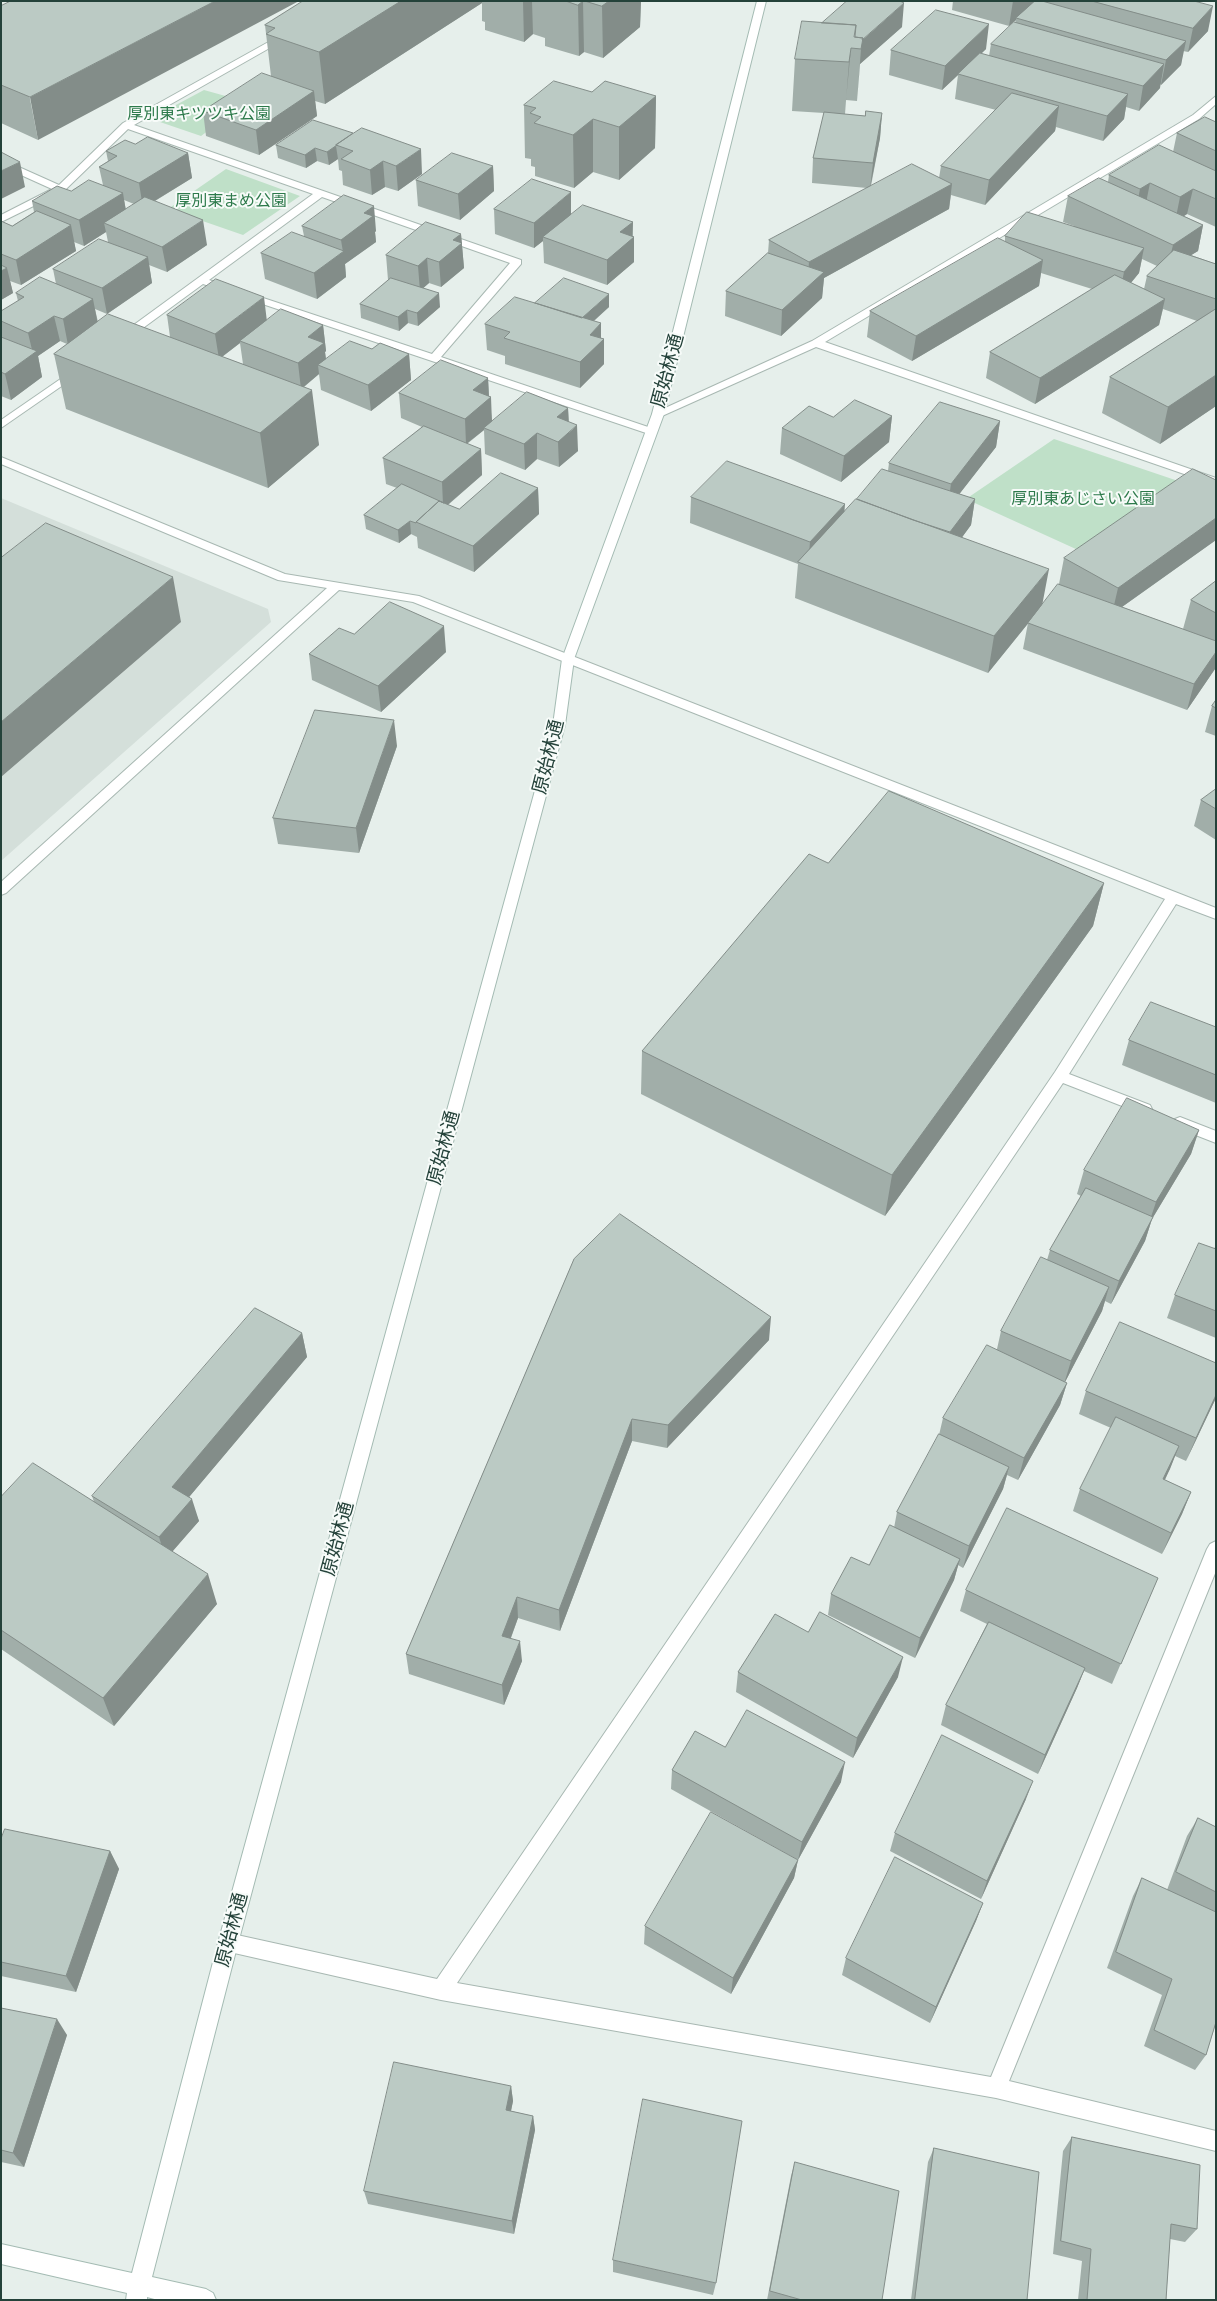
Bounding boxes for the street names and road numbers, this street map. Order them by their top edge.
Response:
street label: 原始林通 [647,331,689,411]
street label: 原始林通 [529,717,569,797]
street label: 原始林通 [423,1108,465,1188]
street label: 原始林通 [317,1499,359,1579]
street label: 原始林通 [211,1890,253,1970]

